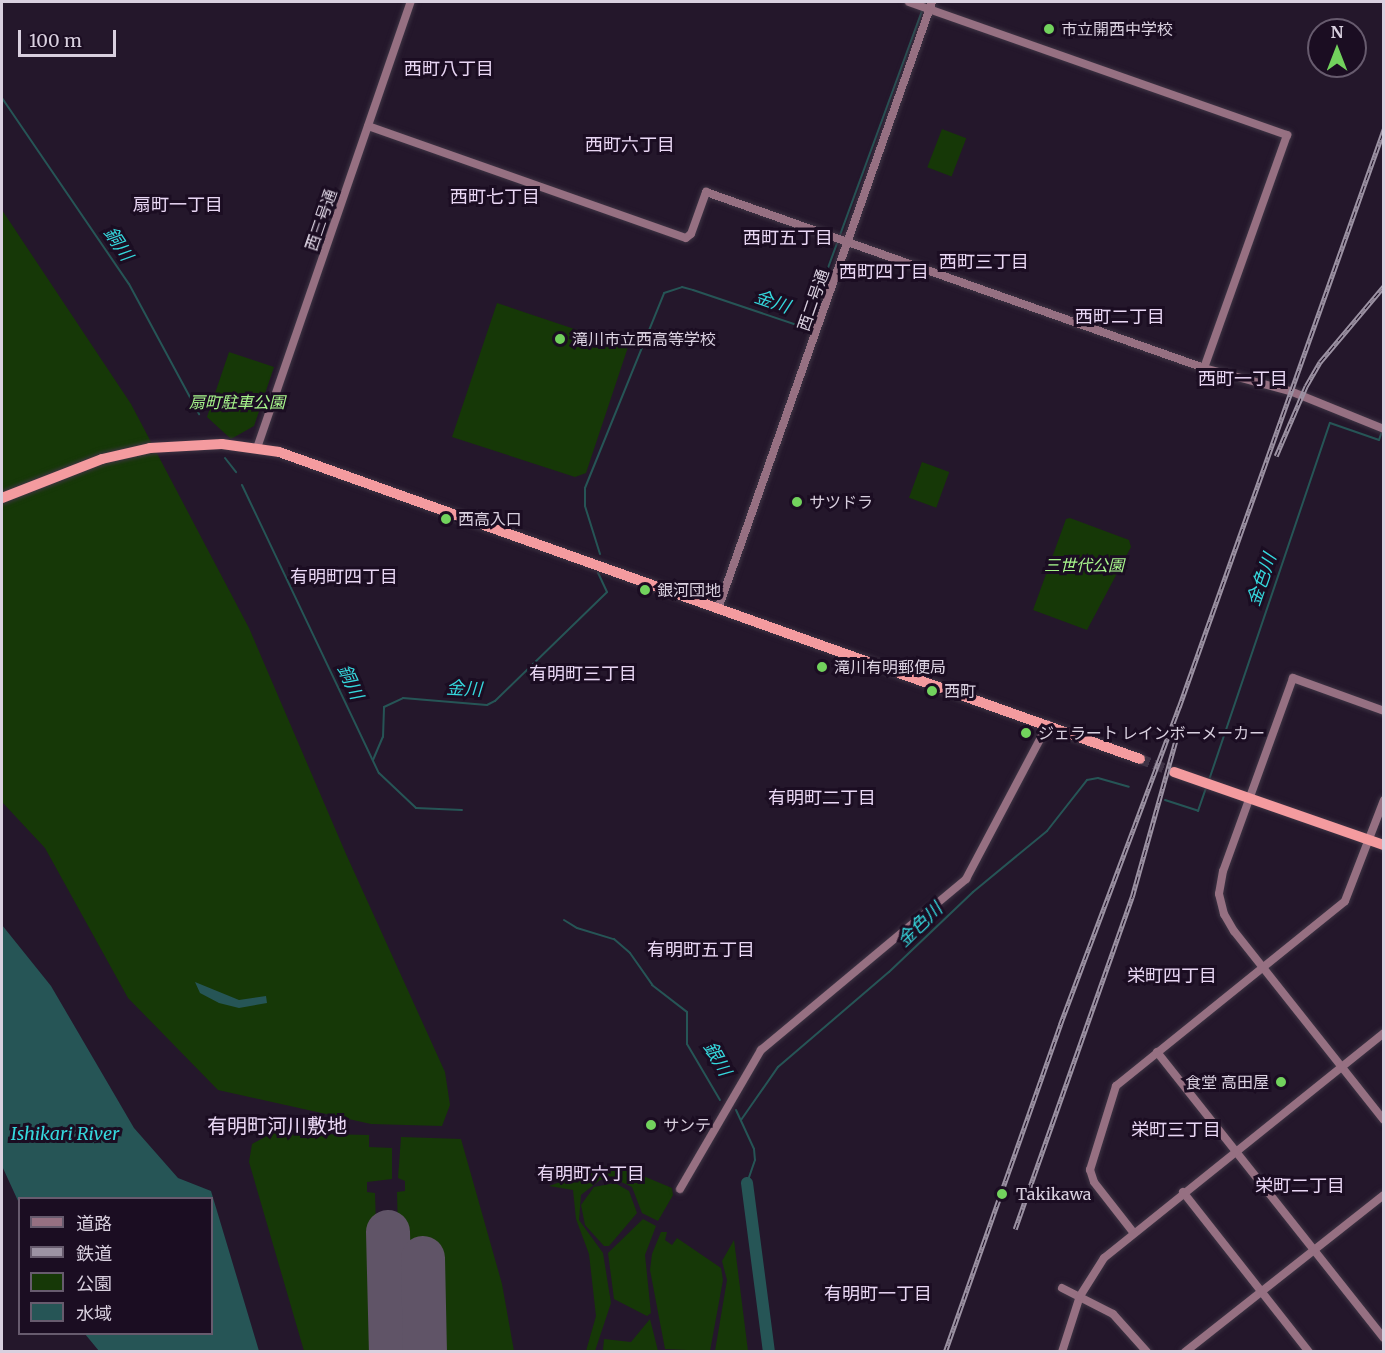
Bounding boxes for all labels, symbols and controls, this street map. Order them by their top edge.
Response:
scale bar [21,18,118,56]
north arrow [1307,18,1367,78]
place label: 市立開西中学校 [1061,19,1173,39]
marker: 市立開西中学校 [1042,22,1056,36]
text: N [1331,22,1343,42]
text: 100 m [29,29,82,52]
district label: 西町八丁目 [404,58,494,80]
district label: 西町六丁目 [585,134,675,156]
district label: 西町七丁目 [450,186,540,208]
street label: 西三号通 [302,187,340,253]
district label: 扇町一丁目 [133,194,223,216]
water label: 銅川 [99,223,137,265]
district label: 西町五丁目 [743,227,833,249]
district label: 西町三丁目 [939,251,1029,273]
district label: 西町四丁目 [839,261,929,283]
street label: 西二号通 [794,267,832,333]
water label: 金川 [751,286,793,318]
district label: 西町二丁目 [1075,306,1165,328]
place label: 滝川市立西高等学校 [572,329,716,349]
marker: 滝川市立西高等学校 [553,332,567,346]
district label: 西町一丁目 [1198,368,1288,390]
park label: 扇町駐車公園 [189,392,285,412]
place label: サツドラ [809,492,873,512]
marker: サツドラ [790,495,804,509]
place label: 西高入口 [458,509,522,529]
marker: 西高入口 [439,512,453,526]
water label: 金色川 [1243,551,1281,609]
park label: 三世代公園 [1044,555,1124,575]
district label: 有明町四丁目 [290,566,398,588]
place label: 銀河団地 [657,580,721,600]
marker: 銀河団地 [638,583,652,597]
place label: 滝川有明郵便局 [834,657,946,677]
marker: 滝川有明郵便局 [815,660,829,674]
water label: 銅川 [333,661,367,703]
district label: 有明町三丁目 [529,663,637,685]
water label: 金川 [445,677,483,701]
place label: 西町 [944,681,976,701]
marker: 西町 [925,684,939,698]
place label: ジェラート レインボーメーカー [1038,723,1266,743]
marker: ジェラート レインボーメーカー [1019,726,1033,740]
district label: 有明町二丁目 [768,787,876,809]
water label: 金色川 [893,898,947,952]
district label: 有明町五丁目 [647,939,755,961]
district label: 栄町四丁目 [1127,965,1217,987]
water label: 銀川 [699,1038,735,1080]
place label: 食堂 高田屋 [1185,1072,1269,1092]
marker: 食堂 高田屋 [1274,1075,1288,1089]
district label: 有明町河川敷地 [207,1113,347,1137]
place label: サンテ [663,1115,711,1135]
marker: サンテ [644,1118,658,1132]
district label: 栄町三丁目 [1131,1119,1221,1141]
water label: Ishikari River [11,1123,119,1145]
district label: 有明町六丁目 [537,1163,645,1185]
district label: 栄町二丁目 [1255,1175,1345,1197]
place label: Takikawa [1016,1184,1091,1204]
marker: Takikawa [993,1185,1011,1203]
legend [18,1197,213,1335]
text: 道路 [76,1212,112,1235]
text: 鉄道 [76,1242,112,1265]
text: 公園 [76,1272,112,1295]
district label: 有明町一丁目 [824,1283,932,1305]
text: 水域 [76,1302,112,1325]

